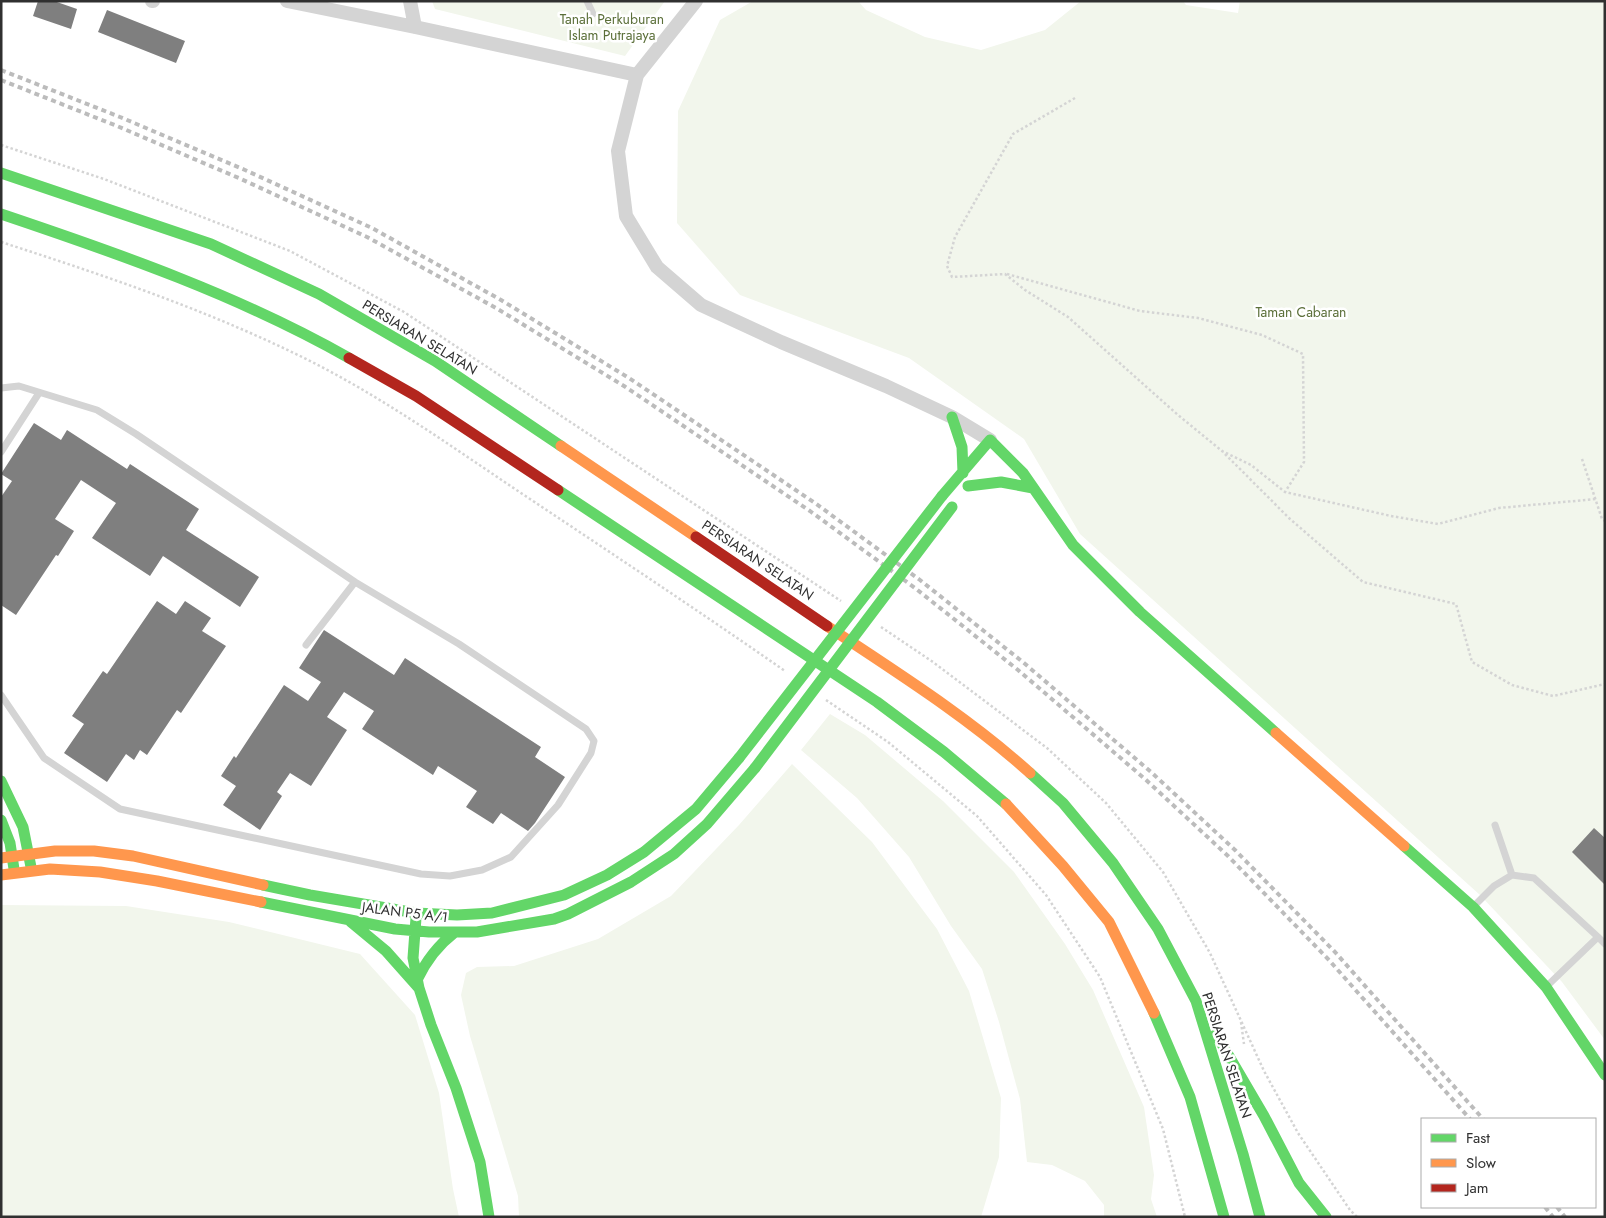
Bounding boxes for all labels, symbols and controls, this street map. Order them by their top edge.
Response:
park label: Tanah Perkuburan Islam Putrajaya [560,9,664,45]
street label: PERSIARAN SELATAN [359,295,481,379]
park label: Taman Cabaran [1256,302,1346,322]
street label: PERSIARAN SELATAN [698,515,818,605]
street label: JALAN P5 A/1 [359,897,449,927]
street label: PERSIARAN SELATAN [1197,989,1257,1121]
legend [1421,1118,1596,1208]
text: Fast [1466,1127,1490,1149]
text: Slow [1466,1152,1497,1174]
text: Jam [1464,1177,1489,1199]

